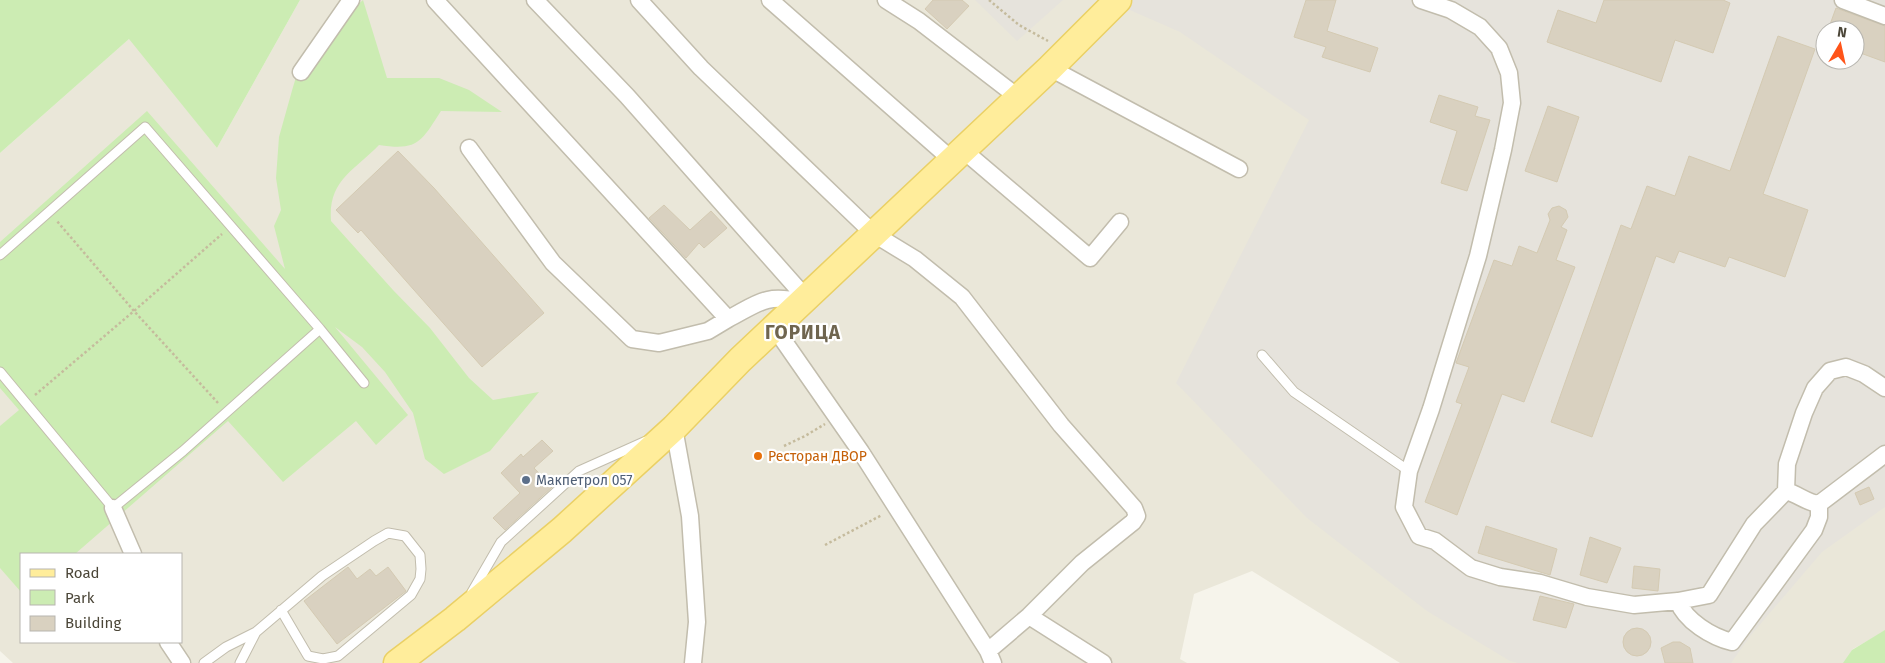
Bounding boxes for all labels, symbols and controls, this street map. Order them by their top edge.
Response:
north arrow [1815,20,1865,70]
text: N [1836,24,1848,42]
district label: ГОРИЦА [765,321,841,344]
place label: Ресторан ДВОР [768,448,867,465]
marker: Ресторан ДВОР [752,450,764,462]
place label: Макпетрол 057 [536,472,632,489]
marker: Макпетрол 057 [520,474,532,486]
legend [20,553,182,643]
text: Road [65,564,100,582]
text: Park [65,589,95,607]
text: Building [65,614,121,632]

